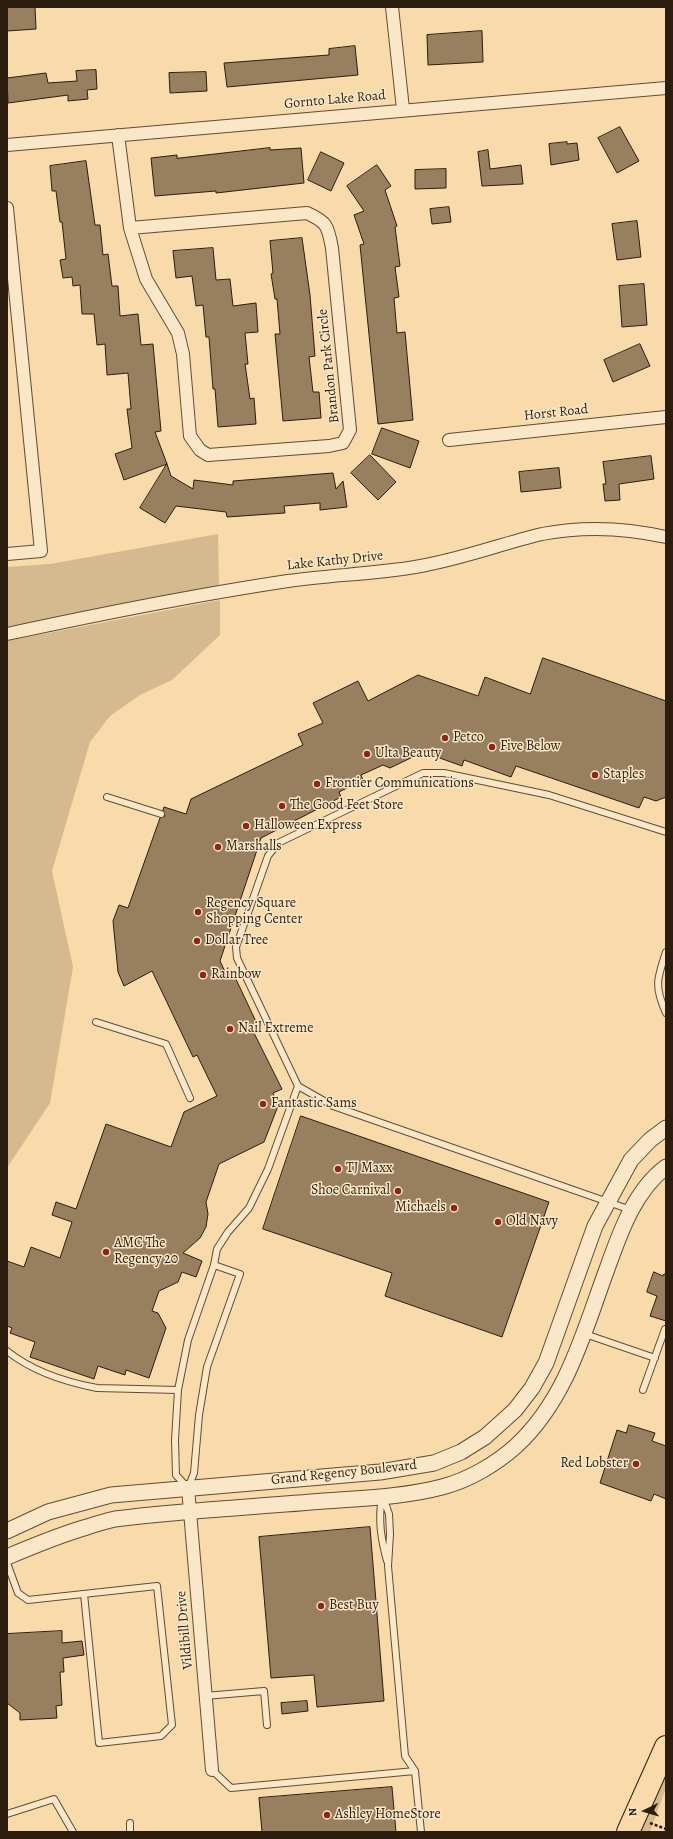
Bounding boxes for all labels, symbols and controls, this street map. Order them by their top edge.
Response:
street label: Gornto Lake Road [284,87,386,113]
street label: Brandon Park Circle [315,308,343,424]
street label: Horst Road [523,401,589,425]
street label: Lake Kathy Drive [286,548,384,574]
place label: Petco [453,730,484,746]
marker: Petco [440,733,450,743]
place label: Five Below [500,739,560,755]
marker: Five Below [487,742,497,752]
place label: Ulta Beauty [375,746,441,762]
marker: Ulta Beauty [362,749,372,759]
place label: Staples [603,767,644,783]
marker: Staples [590,770,600,780]
place label: Frontier Communications [325,776,474,792]
marker: Frontier Communications [312,779,322,789]
place label: The Good Feet Store [290,798,403,814]
marker: The Good Feet Store [277,801,287,811]
place label: Halloween Express [254,818,362,834]
marker: Halloween Express [241,821,251,831]
place label: Marshalls [226,839,282,855]
marker: Marshalls [213,842,223,852]
place label: Regency Square Shopping Center [206,896,303,928]
marker: Regency Square Shopping Center [193,907,203,917]
place label: Dollar Tree [205,933,268,949]
marker: Dollar Tree [192,936,202,946]
place label: Rainbow [211,967,261,983]
marker: Rainbow [198,970,208,980]
place label: Nail Extreme [238,1021,313,1037]
marker: Nail Extreme [225,1024,235,1034]
place label: Fantastic Sams [271,1096,357,1112]
marker: Fantastic Sams [258,1099,268,1109]
place label: TJ Maxx [346,1161,393,1177]
marker: TJ Maxx [333,1164,343,1174]
place label: Shoe Carnival [311,1183,390,1199]
marker: Shoe Carnival [393,1186,403,1196]
place label: Michaels [395,1200,446,1216]
marker: Michaels [449,1203,459,1213]
place label: Old Navy [506,1214,558,1230]
marker: Old Navy [493,1217,503,1227]
place label: AMC The Regency 20 [114,1236,178,1268]
marker: AMC The Regency 20 [101,1247,111,1257]
place label: Red Lobster [560,1456,628,1472]
street label: Grand Regency Boulevard [270,1457,418,1489]
marker: Red Lobster [631,1459,641,1469]
street label: Vildibill Drive [173,1590,197,1670]
place label: Best Buy [329,1598,379,1614]
marker: Best Buy [316,1601,326,1611]
north arrow [625,1791,665,1831]
place label: Ashley HomeStore [335,1807,441,1823]
text: N [625,1807,640,1817]
marker: Ashley HomeStore [322,1810,332,1820]

